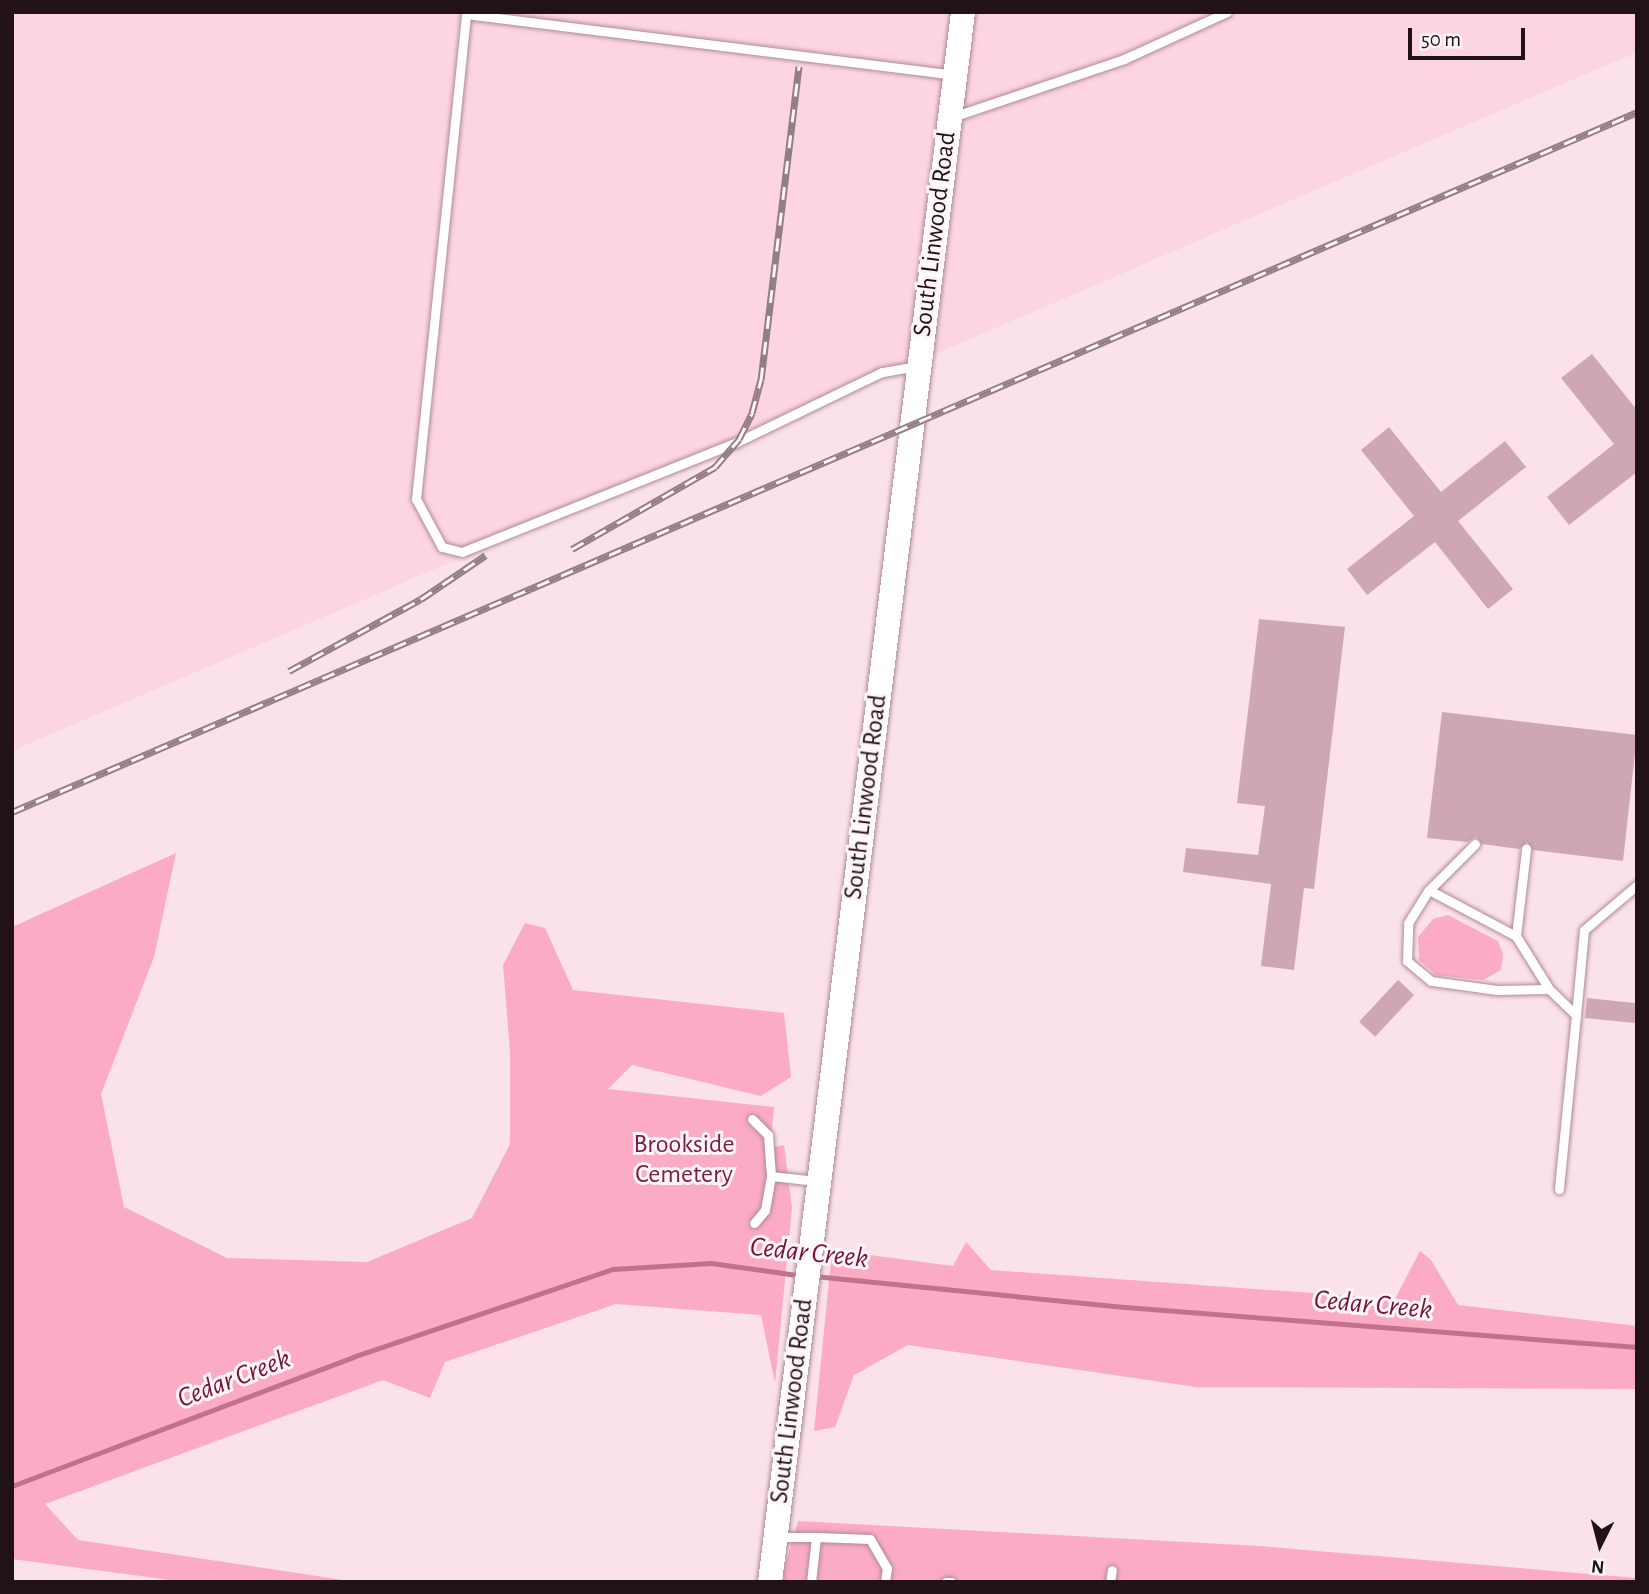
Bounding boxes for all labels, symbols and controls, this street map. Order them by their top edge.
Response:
scale bar [1411,14,1528,58]
text: 50 m [1421,29,1461,50]
street label: South Linwood Road [907,130,963,338]
street label: South Linwood Road [838,693,894,901]
park label: Brookside Cemetery [634,1129,734,1190]
water label: Cedar Creek [748,1230,870,1276]
water label: Cedar Creek [1313,1283,1433,1327]
street label: South Linwood Road [764,1297,820,1505]
water label: Cedar Creek [173,1342,295,1416]
north arrow [1565,1510,1635,1580]
text: N [1590,1556,1605,1577]

